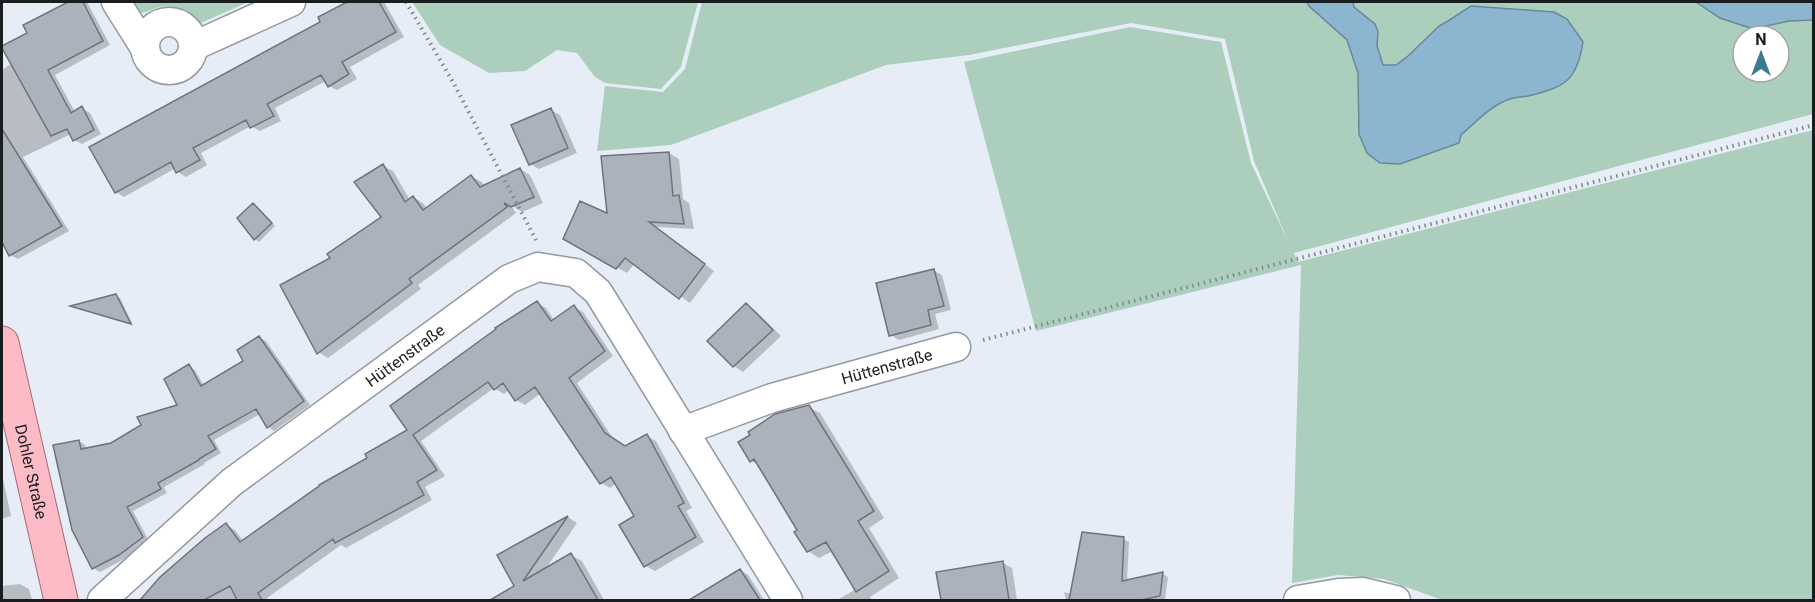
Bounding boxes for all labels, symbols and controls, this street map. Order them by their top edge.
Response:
north arrow [1731,24,1791,84]
text: N [1755,30,1767,49]
street label: Hüttenstraße [362,320,448,391]
street label: Hüttenstraße [839,345,934,388]
street label: Dohler Straße [11,422,52,521]

